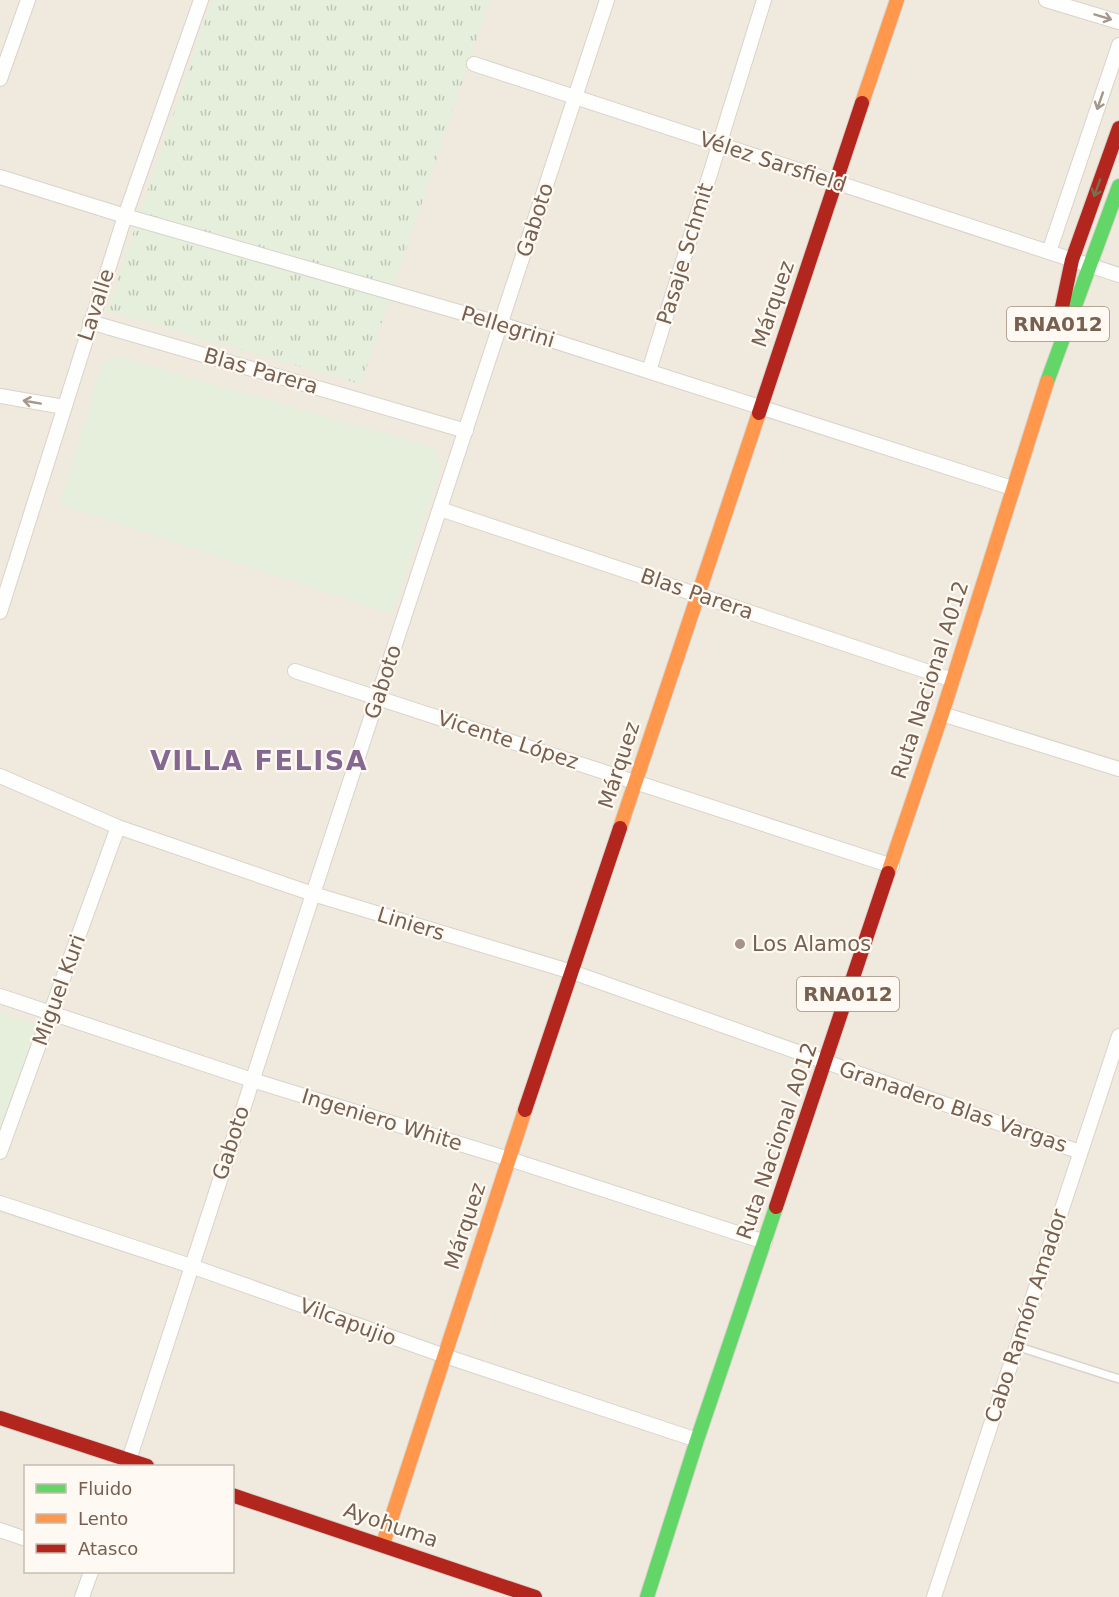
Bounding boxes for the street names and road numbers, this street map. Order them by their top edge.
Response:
street label: Vélez Sarsfield [696,127,850,197]
street label: Gaboto [512,180,558,260]
street label: Pasaje Schmit [652,180,718,328]
street label: Márquez [747,258,799,350]
street label: Lavalle [73,266,119,344]
street label: Pellegrini [458,301,558,353]
road number: RNA012 [1007,307,1109,341]
street label: Blas Parera [201,343,321,399]
street label: Blas Parera [637,563,757,625]
street label: Ruta Nacional A012 [887,578,973,782]
street label: Gaboto [360,642,406,722]
street label: Vicente López [434,706,582,774]
street label: Márquez [594,719,644,811]
street label: Liniers [374,902,448,946]
street label: Miguel Kuri [28,931,90,1049]
road number: RNA012 [797,977,899,1011]
street label: Ruta Nacional A012 [732,1039,822,1243]
street label: Granadero Blas Vargas [836,1057,1070,1157]
street label: Ingeniero White [299,1084,465,1156]
street label: Gaboto [208,1103,254,1183]
street label: Márquez [440,1180,490,1272]
street label: Cabo Ramón Amador [980,1206,1072,1426]
street label: Vilcapujio [296,1293,400,1351]
street label: Ayohuma [341,1498,441,1552]

